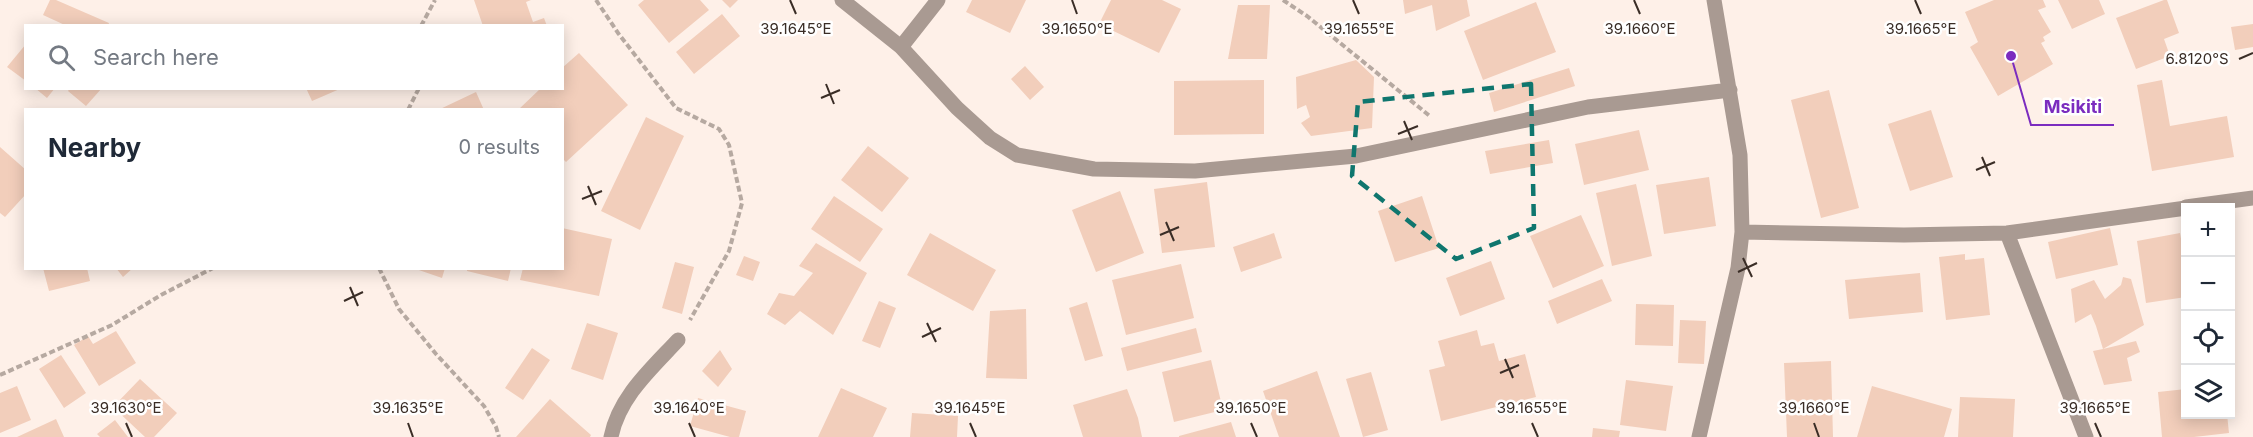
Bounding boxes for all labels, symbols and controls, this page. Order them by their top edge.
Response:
text: 39.1645°E [760,19,832,38]
text: 39.1650°E [1041,19,1113,38]
text: 39.1655°E [1324,19,1394,38]
text: 39.1660°E [1604,19,1676,38]
text: 39.1665°E [1886,19,1956,38]
search box [24,24,564,90]
icon: search [45,41,78,74]
text: Search here [93,44,219,70]
text: 6.8120°S [2165,49,2229,68]
callout: Msikiti [2031,89,2114,125]
text: Msikiti [2044,96,2102,117]
text: Nearby [48,132,141,163]
text: 0 results [458,135,540,159]
map controls [2181,203,2235,419]
button: + [2181,203,2235,257]
button: − [2181,257,2235,311]
button: locate [2181,311,2235,365]
button: layers [2181,365,2235,419]
text: 39.1630°E [90,398,162,417]
text: 39.1635°E [373,398,443,417]
text: 39.1640°E [653,398,725,417]
text: 39.1645°E [934,398,1006,417]
text: 39.1650°E [1215,398,1287,417]
text: 39.1655°E [1497,398,1567,417]
text: 39.1660°E [1778,398,1850,417]
text: 39.1665°E [2060,398,2130,417]

